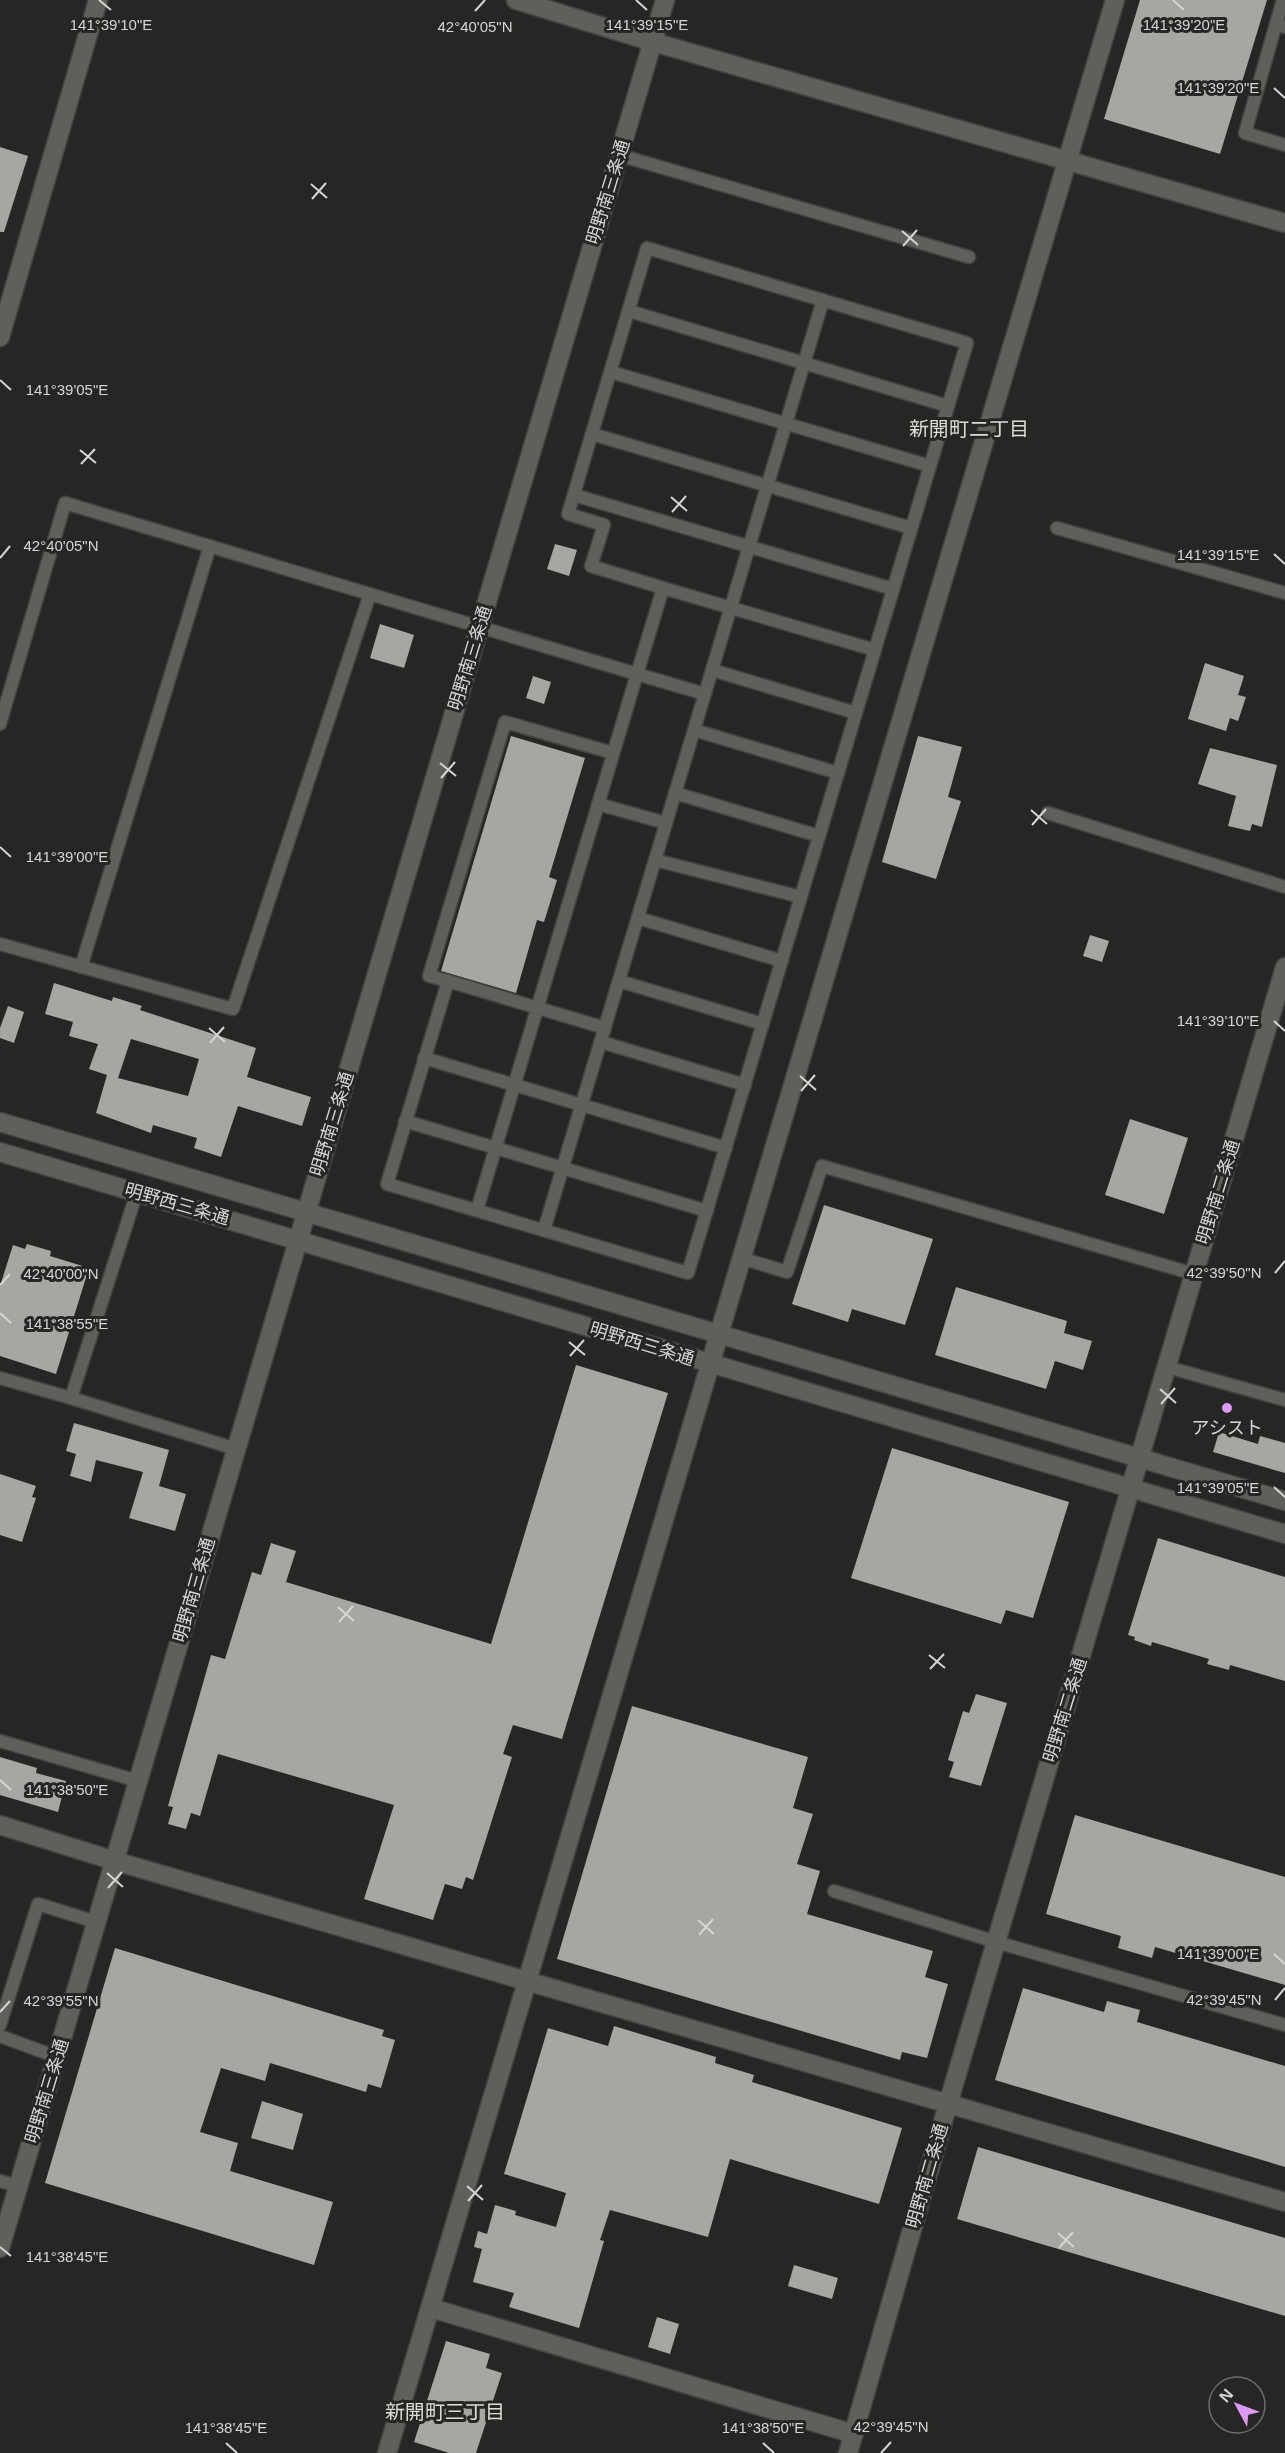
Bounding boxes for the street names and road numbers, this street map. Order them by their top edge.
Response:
street label: 明野南三条通 [583,137,633,247]
street label: 明野南三条通 [445,603,495,713]
street label: 明野南三条通 [307,1069,357,1179]
street label: 明野南二条通 [1193,1137,1243,1247]
street label: 明野西三条通 [122,1180,232,1228]
street label: 明野西三条通 [587,1319,697,1369]
street label: 明野南三条通 [170,1535,218,1645]
street label: 明野南二条通 [1040,1655,1090,1765]
street label: 明野南三条通 [22,2036,72,2146]
street label: 明野南二条通 [903,2121,951,2231]

